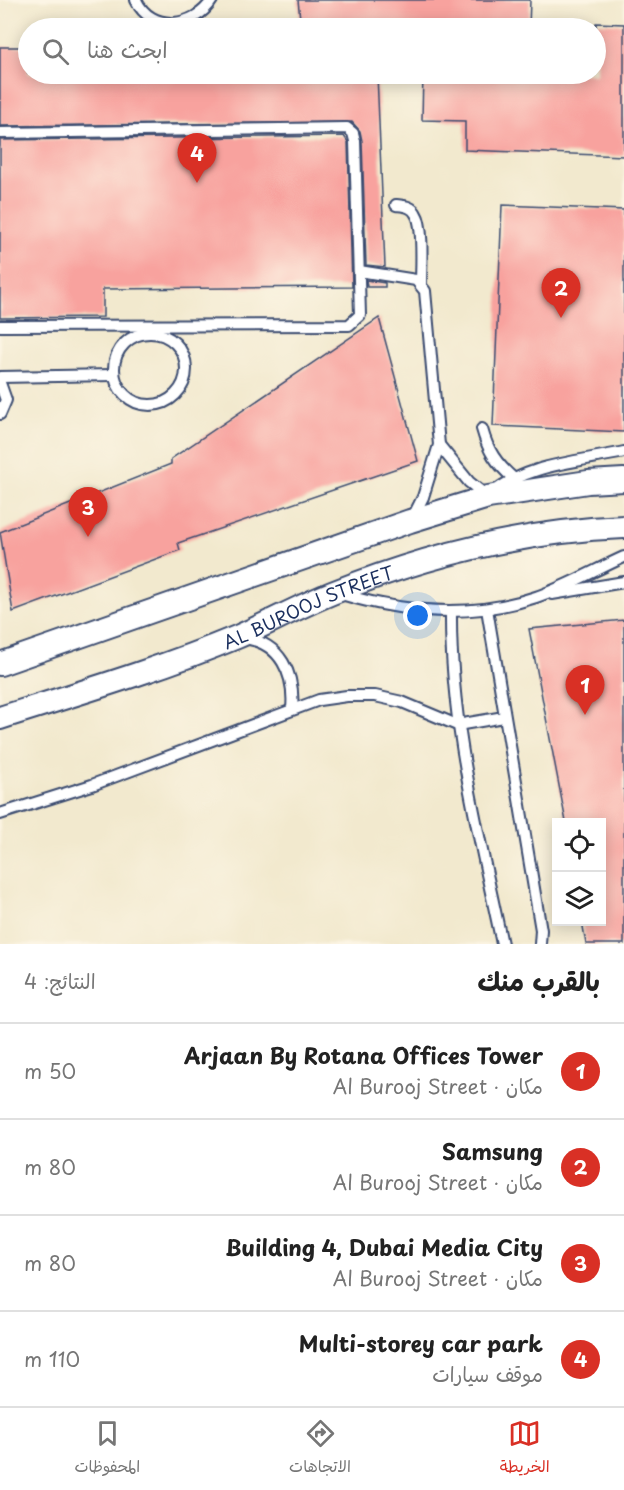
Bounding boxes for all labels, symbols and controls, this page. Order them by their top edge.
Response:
search box [18,18,606,84]
text: ابحث هنا [87,32,168,65]
icon: search [39,35,72,68]
pin: 4 [178,134,216,183]
pin: 2 [542,268,580,318]
pin: 3 [68,488,107,537]
street label: AL BUROOJ STREET [219,558,398,655]
your location [403,601,432,630]
pin: 1 [566,666,604,715]
map controls [552,818,606,926]
button: locate [552,818,606,872]
button: layers [552,872,606,926]
text: بالقرب منك [478,961,600,1000]
text: النتائج: 4 [24,966,96,996]
text: Arjaan By Rotana Offices Tower [184,1038,543,1071]
text: 50 m [24,1056,76,1086]
text: 1 [576,1056,585,1086]
text: مكان · Al Burooj Street [333,1071,543,1101]
text: Samsung [442,1134,543,1167]
text: 80 m [24,1152,76,1182]
text: 2 [573,1152,588,1182]
text: مكان · Al Burooj Street [333,1167,543,1197]
text: Building 4, Dubai Media City [225,1230,543,1263]
text: 80 m [24,1248,76,1278]
text: 3 [574,1248,587,1278]
text: مكان · Al Burooj Street [333,1263,543,1293]
text: Multi-storey car park [299,1326,543,1359]
text: 110 m [24,1344,80,1374]
text: 4 [574,1344,587,1374]
text: موقف سيارات [432,1359,543,1389]
tab: المحفوظات [74,1417,140,1481]
tab: الاتجاهات [289,1417,351,1481]
tab: الخريطة [500,1417,550,1481]

